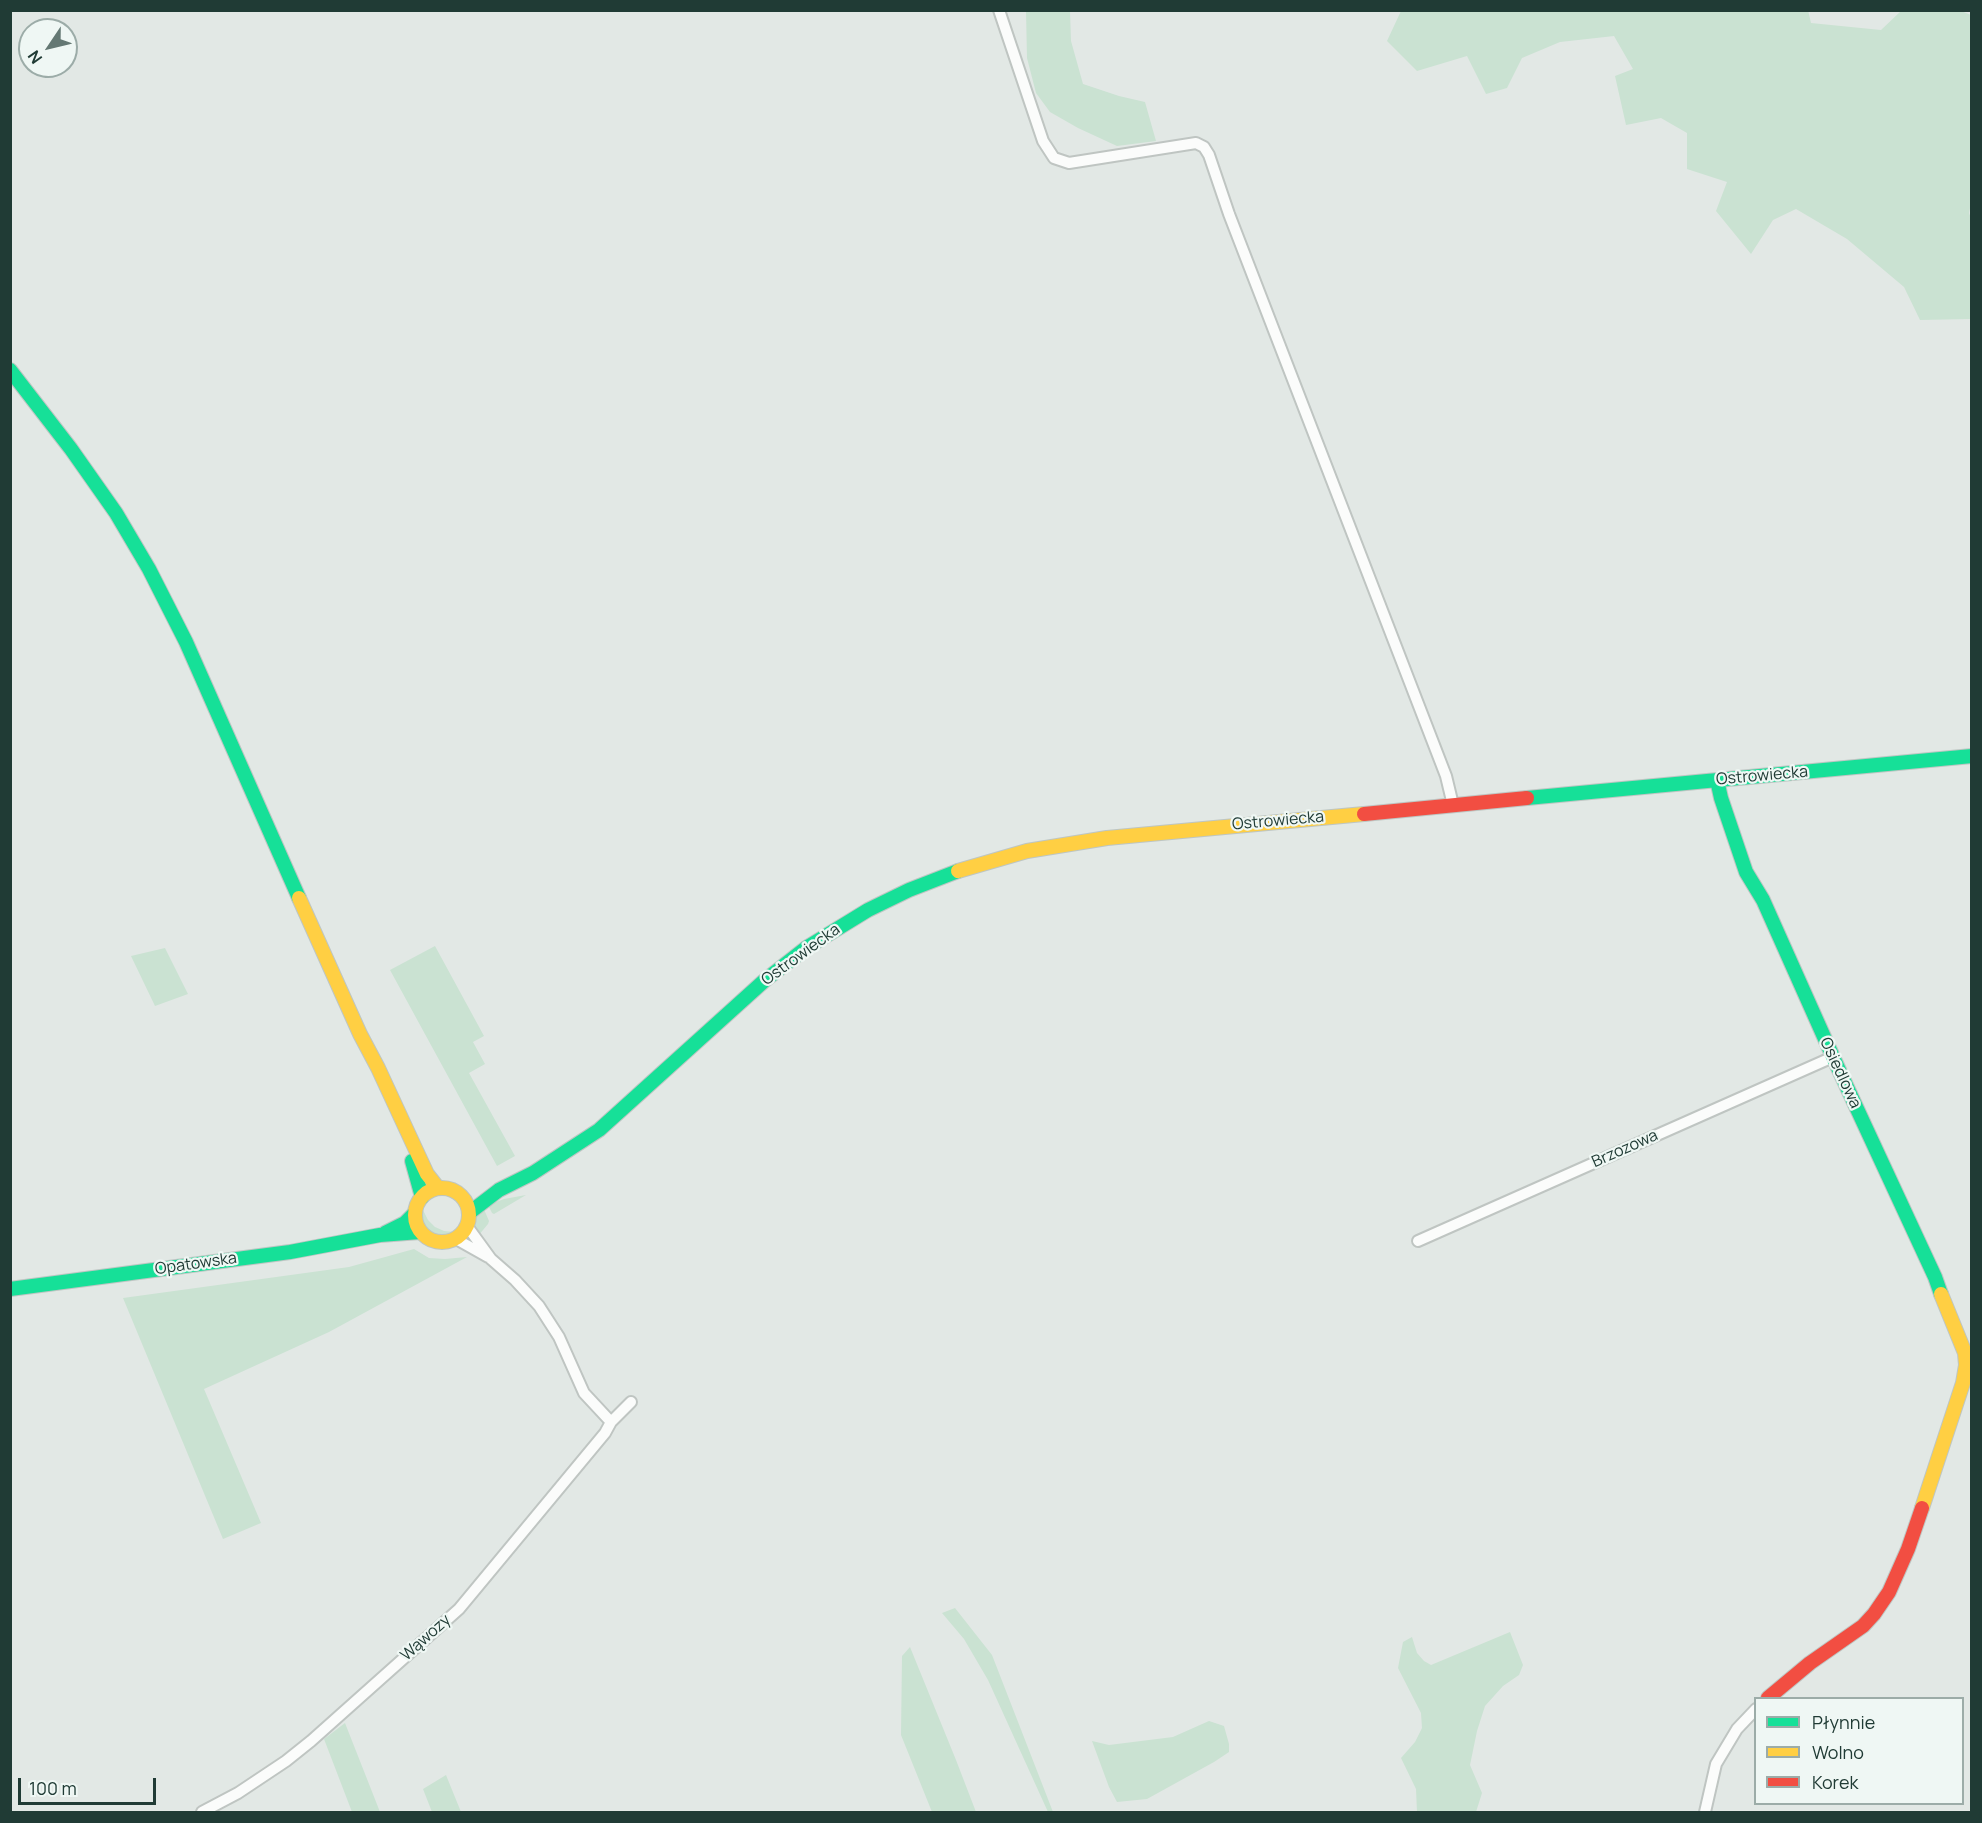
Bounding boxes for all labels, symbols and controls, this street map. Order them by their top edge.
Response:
north arrow [18,18,78,78]
text: N [23,46,47,68]
street label: Ostrowiecka [1715,762,1809,790]
street label: Ostrowiecka [1231,807,1325,835]
street label: Ostrowiecka [758,920,844,990]
street label: Osiedlowa [1815,1034,1865,1112]
street label: Brzozowa [1589,1126,1661,1172]
street label: Opatowska [154,1249,238,1279]
street label: Wąwozy [397,1611,455,1665]
legend [1754,1697,1964,1805]
text: Płynnie [1812,1710,1875,1734]
text: Wolno [1812,1740,1864,1764]
scale bar [21,1766,159,1804]
text: Korek [1812,1770,1858,1794]
text: 100 m [29,1776,77,1800]

